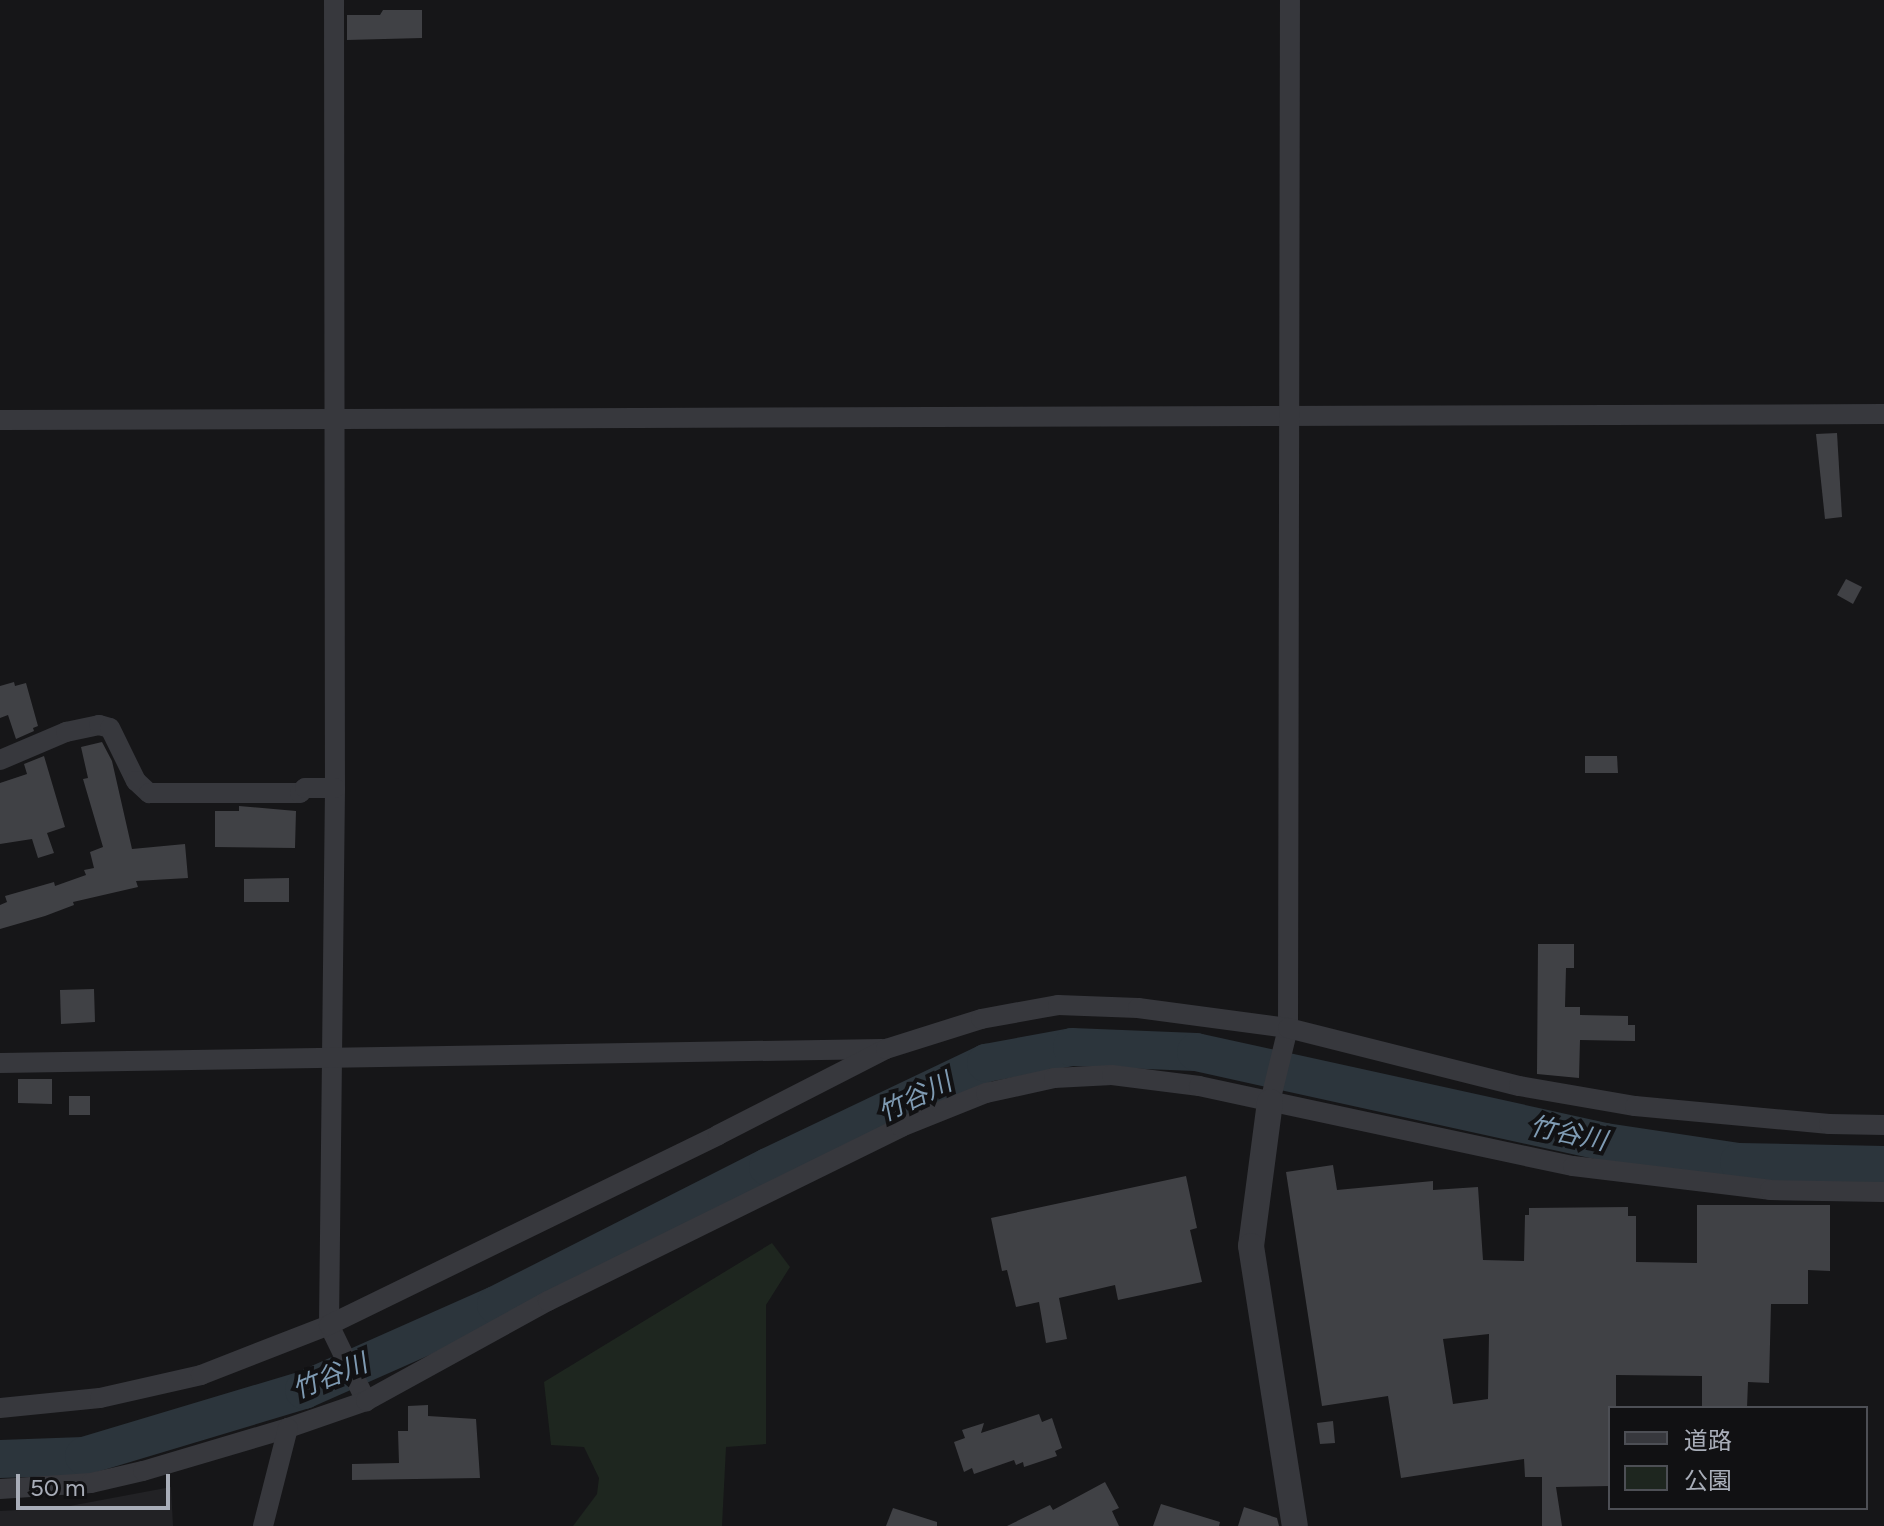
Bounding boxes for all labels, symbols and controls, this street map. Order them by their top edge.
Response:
water label: 竹谷川 [873,1067,957,1129]
water label: 竹谷川 [1527,1111,1609,1157]
water label: 竹谷川 [288,1348,372,1406]
legend [1608,1406,1868,1510]
text: 道路 [1684,1426,1732,1455]
scale bar [20,1458,174,1508]
text: 公園 [1684,1466,1732,1495]
text: 50 m [30,1473,86,1502]

